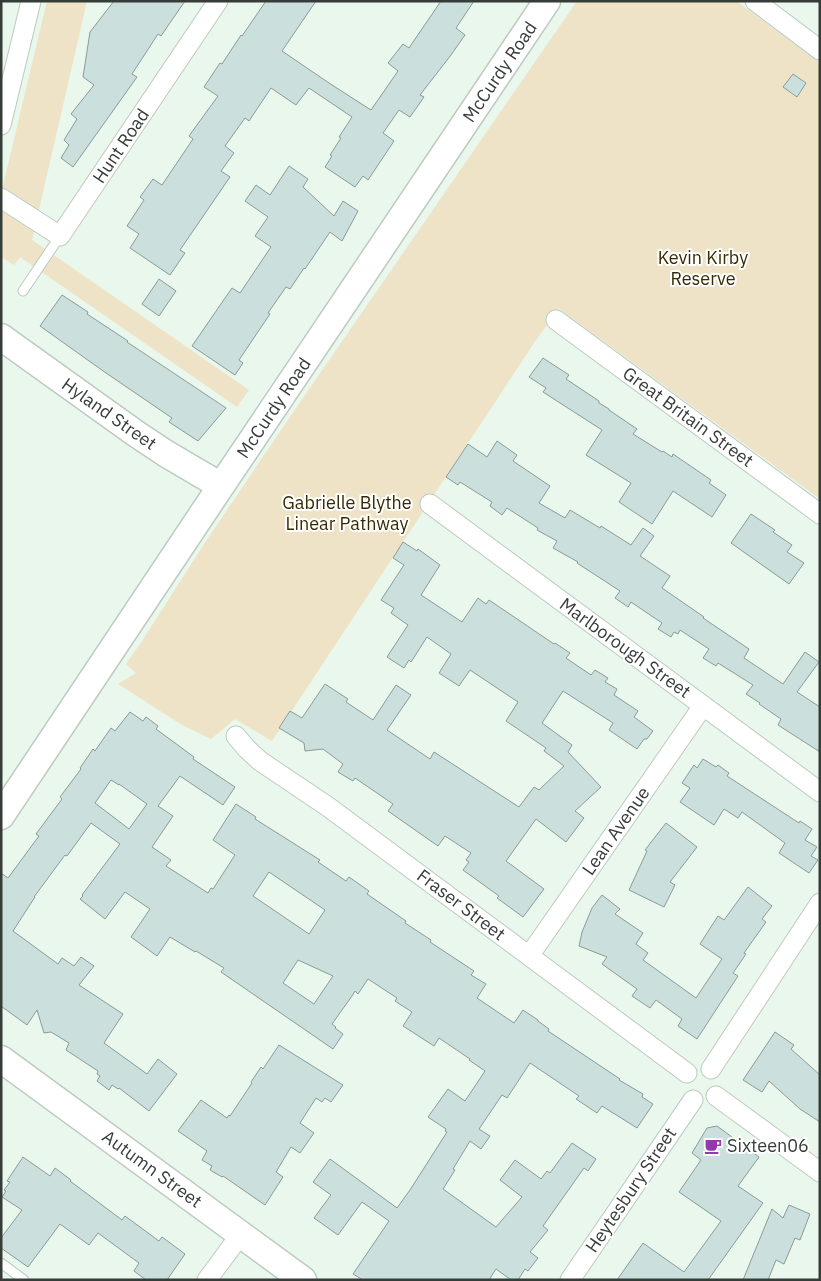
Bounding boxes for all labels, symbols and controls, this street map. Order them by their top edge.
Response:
street label: McCurdy Road [457,17,542,126]
street label: Hunt Road [87,104,154,187]
park label: Kevin Kirby Reserve [658,246,748,290]
street label: McCurdy Road [231,353,316,462]
street label: Great Britain Street [618,361,758,472]
street label: Hyland Street [57,372,161,455]
park label: Gabrielle Blythe Linear Pathway [282,491,412,535]
street label: Marlborough Street [555,592,695,703]
street label: Lean Avenue [577,782,655,879]
street label: Fraser Street [413,864,510,945]
street label: Heytesbury Street [580,1123,681,1257]
street label: Autumn Street [98,1125,207,1213]
place label: Sixteen06 [727,1134,809,1157]
cafe icon: Sixteen06 [703,1136,723,1156]

